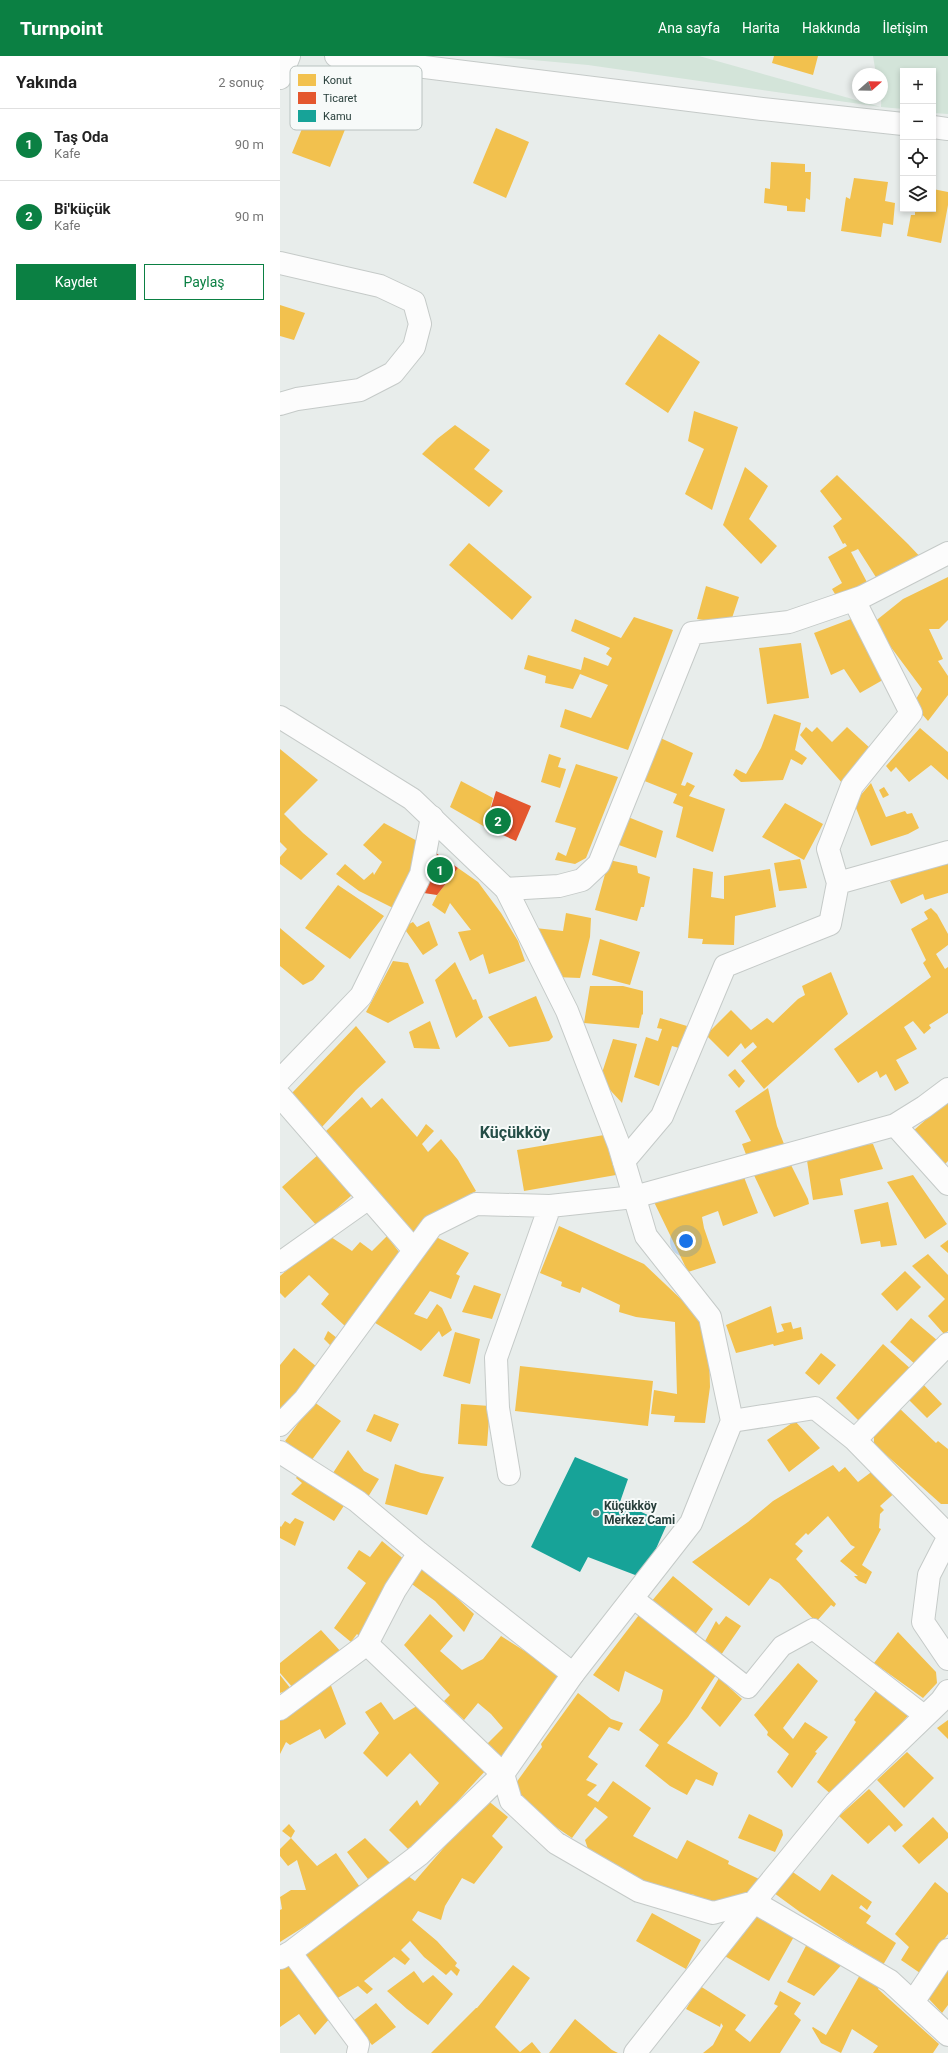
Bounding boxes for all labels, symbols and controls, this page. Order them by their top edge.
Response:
text: Turnpoint [20,17,103,40]
text: Ana sayfa [658,20,720,36]
text: Harita [742,20,780,36]
text: Hakkında [802,20,860,36]
text: İletişim [882,20,928,36]
legend [290,66,422,130]
north arrow [852,68,888,104]
map controls [900,68,936,212]
button: + [900,68,936,104]
text: Yakında [16,72,77,92]
text: Konut [323,74,352,87]
text: 2 sonuç [218,75,264,90]
text: Ticaret [323,92,357,105]
button: − [900,104,936,140]
text: Kamu [323,110,352,123]
text: Taş Oda [54,128,108,146]
text: 1 [25,137,33,152]
text: 90 m [235,137,264,152]
button: locate [900,140,936,176]
text: Kafe [54,146,81,161]
button: layers [900,176,936,212]
text: Bi'küçük [54,200,111,218]
text: 2 [25,209,33,224]
text: 90 m [235,209,264,224]
text: Kafe [54,218,81,233]
button: Kaydet [16,264,136,300]
button: Paylaş [144,264,264,300]
pin: 2 [485,806,511,836]
pin: 1 [427,855,453,885]
district label: Küçükköy [480,1123,551,1142]
your location [676,1231,696,1251]
place label: Küçükköy Merkez Cami [604,1499,675,1527]
marker: Küçükköy Merkez Cami [591,1508,601,1518]

